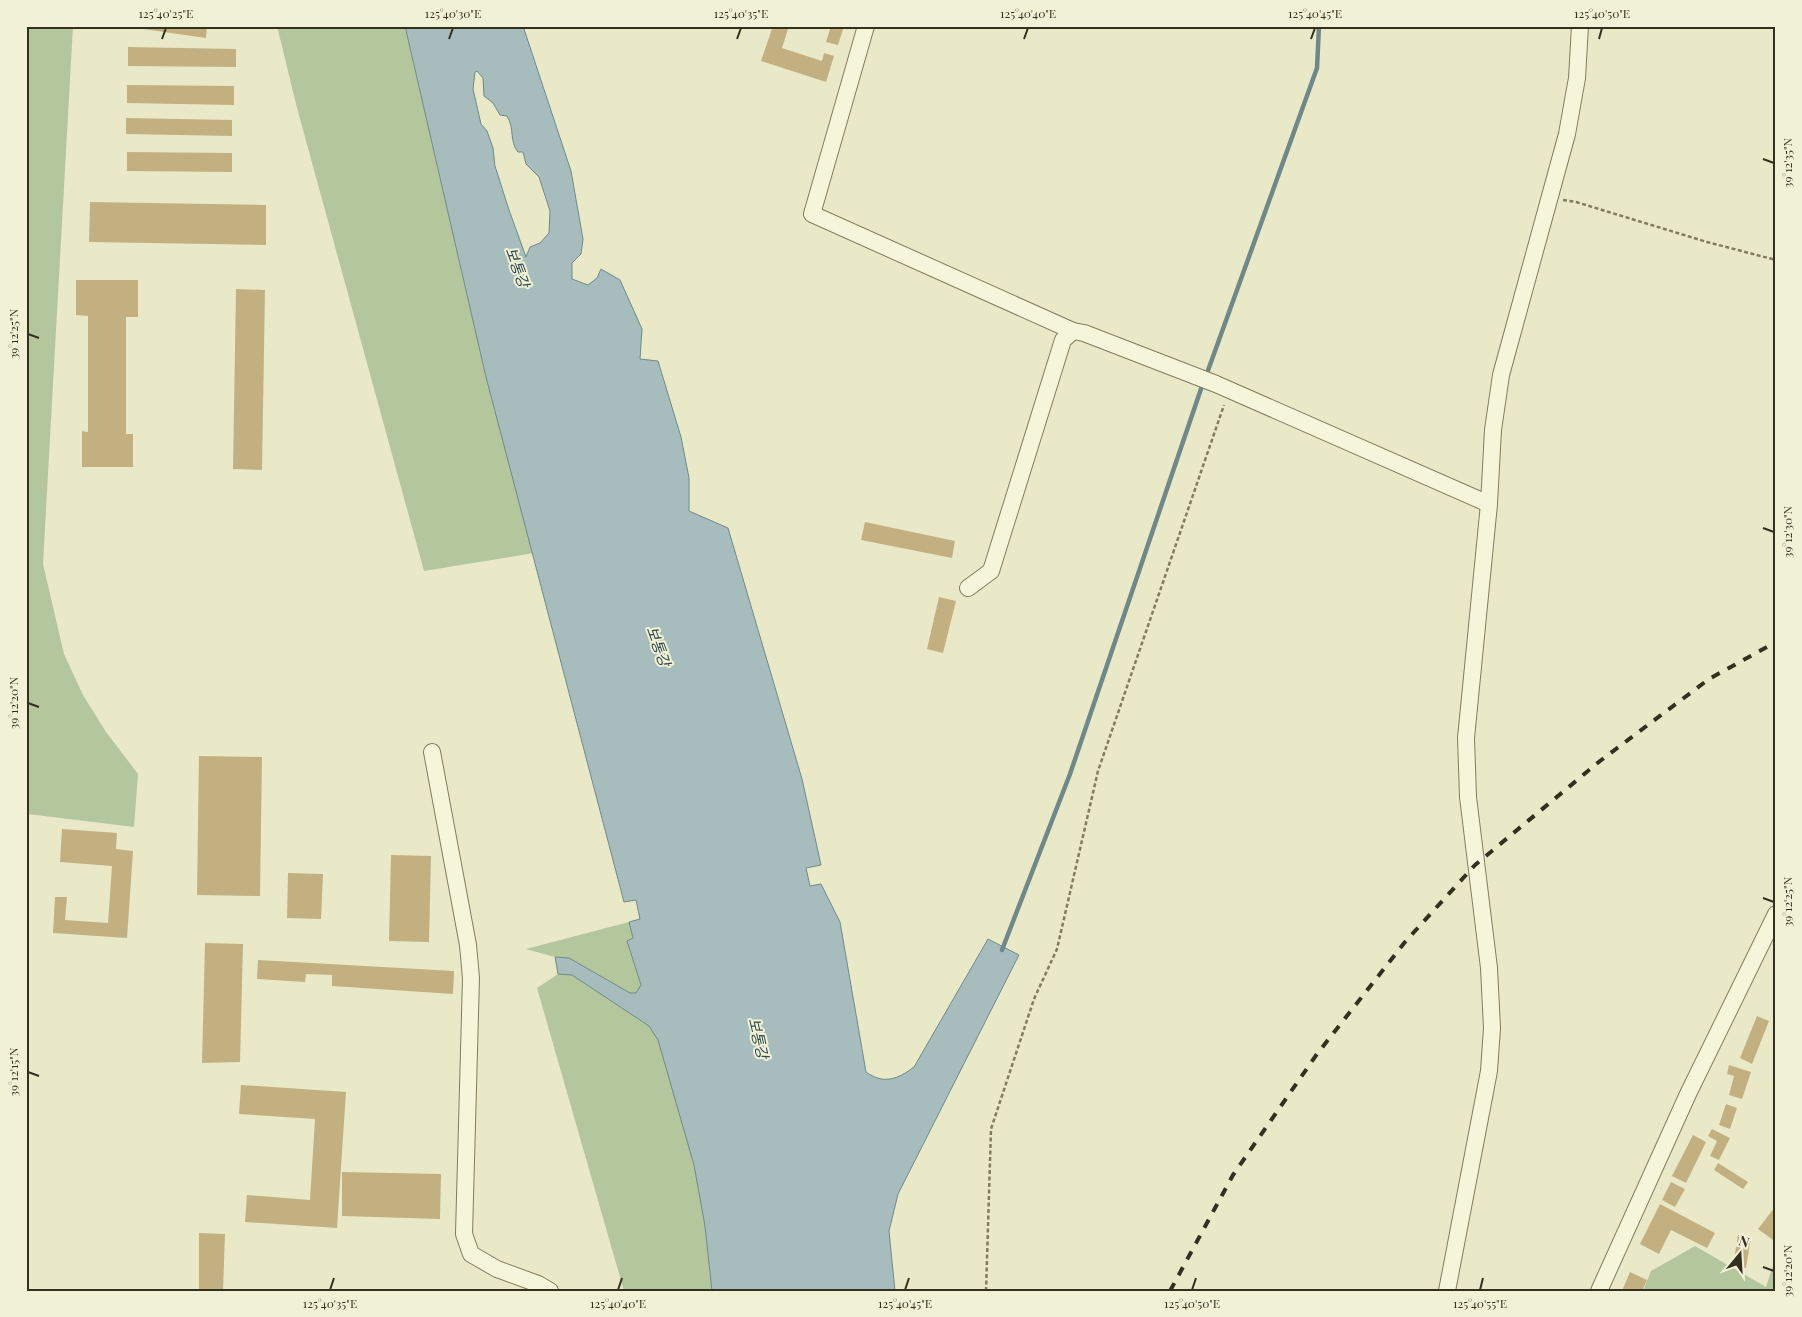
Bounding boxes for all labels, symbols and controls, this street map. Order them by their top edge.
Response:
text: 125°40'25"E [139,5,193,21]
text: 125°40'30"E [425,5,481,21]
text: 125°40'35"E [714,5,768,21]
text: 125°40'40"E [1000,5,1056,21]
text: 125°40'45"E [1288,5,1342,21]
text: 125°40'50"E [1574,5,1630,21]
text: 39°12'35"N [1779,138,1795,188]
water label: 보통강 [502,244,535,292]
text: 39°12'25"N [5,308,21,359]
text: 39°12'30"N [1779,506,1795,558]
water label: 보통강 [643,623,676,671]
text: 39°12'20"N [5,676,21,729]
text: 39°12'25"N [1779,876,1795,927]
water label: 보통강 [745,1016,774,1063]
text: 39°12'15"N [5,1047,21,1096]
north arrow [1714,1230,1764,1280]
text: N [1736,1231,1752,1252]
text: 39°12'20"N [1779,1244,1795,1297]
text: 125°40'35"E [303,1295,357,1311]
text: 125°40'40"E [590,1295,646,1311]
text: 125°40'45"E [878,1295,932,1311]
text: 125°40'50"E [1164,1295,1220,1311]
text: 125°40'55"E [1453,1295,1507,1311]

